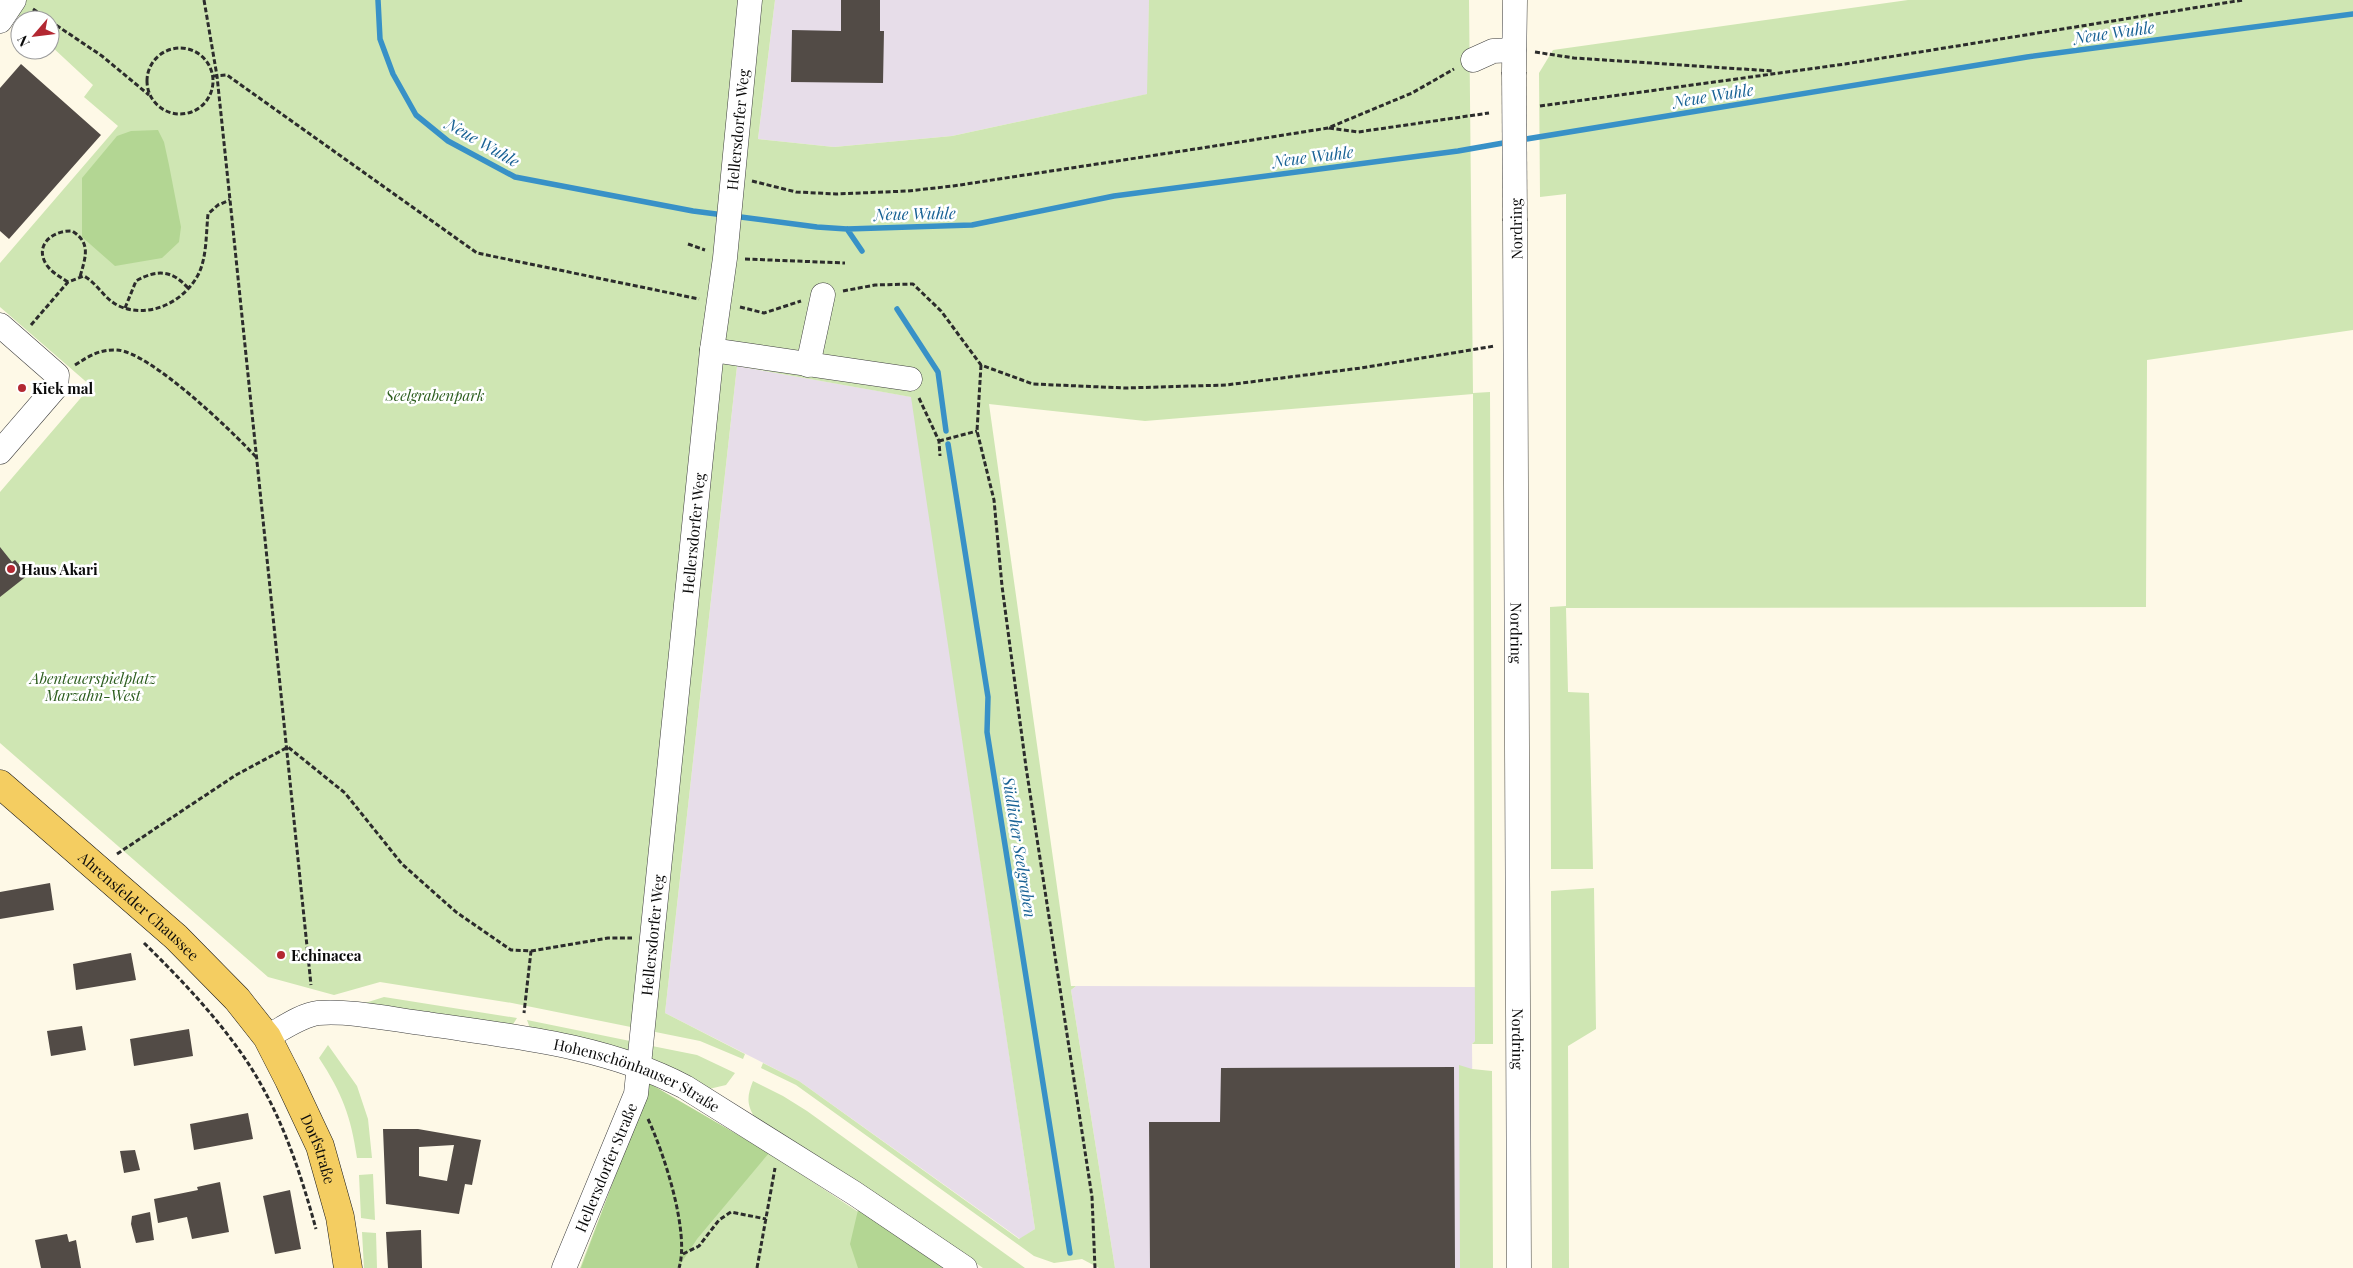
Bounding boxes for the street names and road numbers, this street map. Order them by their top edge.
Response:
street label: Hellersdorfer Weg [722,68,753,191]
street label: Nordring [1505,198,1527,260]
street label: Hellersdorfer Weg [677,472,709,595]
street label: Nordring [1506,602,1527,664]
street label: Ahrensfelder Chaussee [74,846,204,965]
street label: Hellersdorfer Weg [636,873,668,997]
street label: Nordring [1508,1008,1528,1070]
street label: Hohenschönhauser Straße [552,1034,724,1116]
street label: Hellersdorfer Straße [570,1100,641,1235]
street label: Dorfstraße [296,1111,340,1186]

